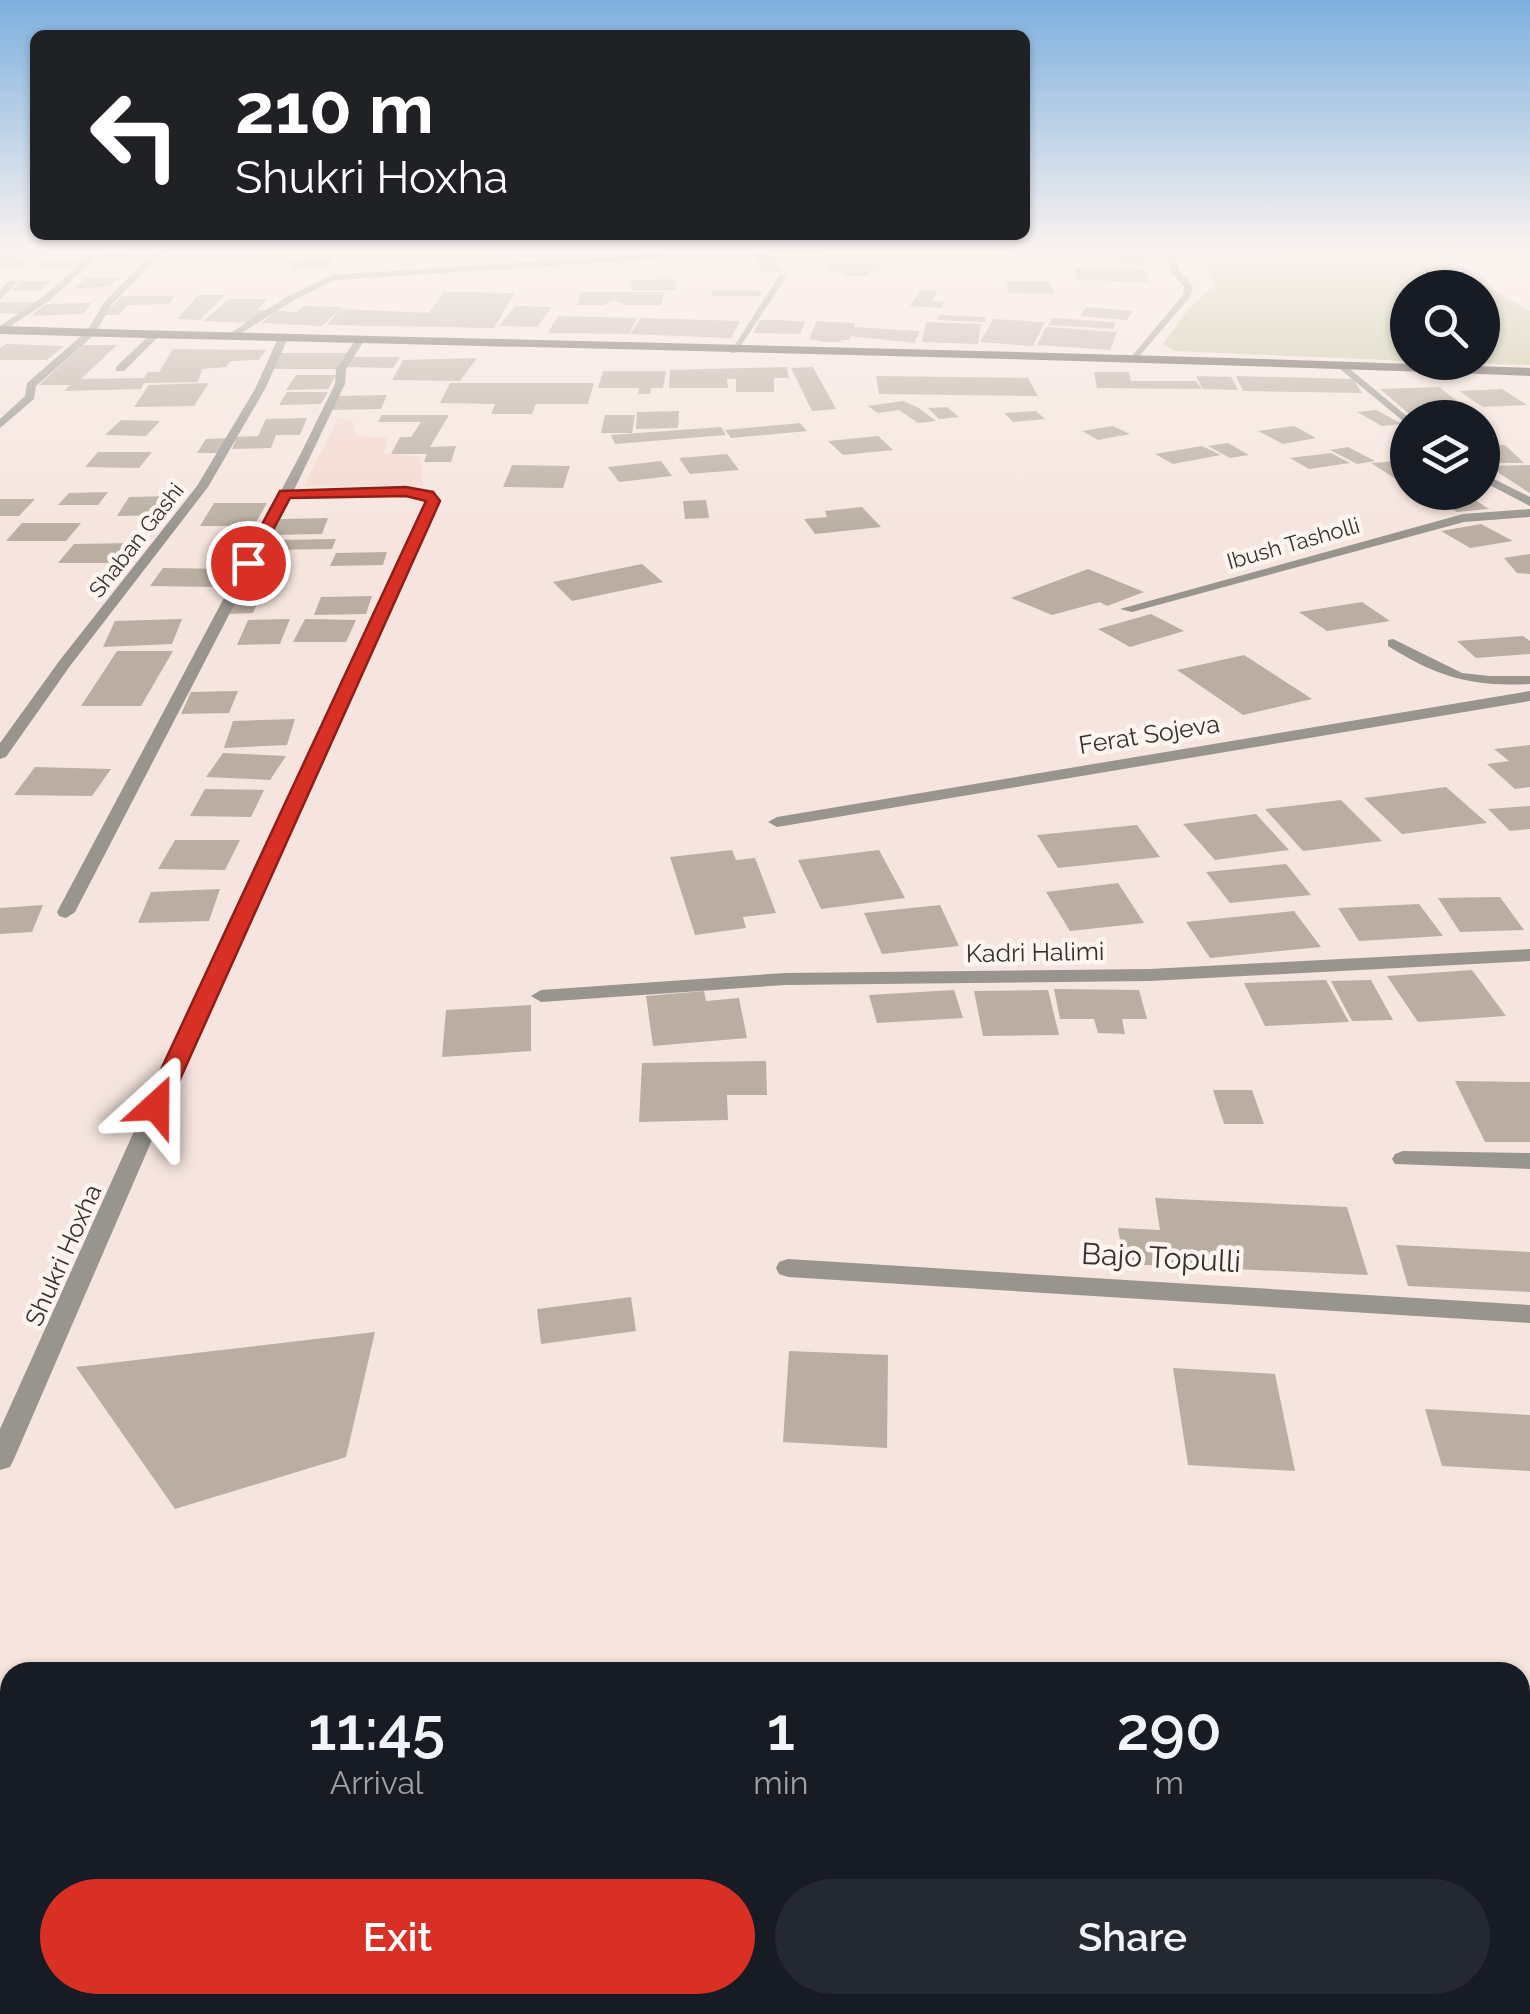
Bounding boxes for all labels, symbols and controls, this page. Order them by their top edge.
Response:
text: 210 m [235,67,434,149]
icon: left [70,70,200,200]
text: Shukri Hoxha [235,151,508,204]
map controls [1390,270,1500,510]
button: search [1390,270,1500,380]
button: layers [1390,400,1500,510]
street label: Shaban Gashi [83,478,189,602]
street label: Ibush Tasholli [1224,512,1362,574]
pin [206,521,291,606]
icon: arrive [221,536,276,591]
street label: Ferat Sojeva [1076,708,1222,760]
street label: Kadri Halimi [966,936,1104,968]
position arrow [104,1054,208,1158]
street label: Shukri Hoxha [18,1180,108,1330]
street label: Bajo Topulli [1080,1236,1242,1279]
text: 11:45 [308,1694,445,1764]
text: 1 [767,1694,795,1764]
text: 290 [1117,1694,1222,1764]
text: Arrival [330,1764,424,1801]
text: min [753,1764,808,1801]
text: m [1154,1764,1184,1801]
button: Exit [40,1879,755,1994]
button: Share [775,1879,1490,1994]

